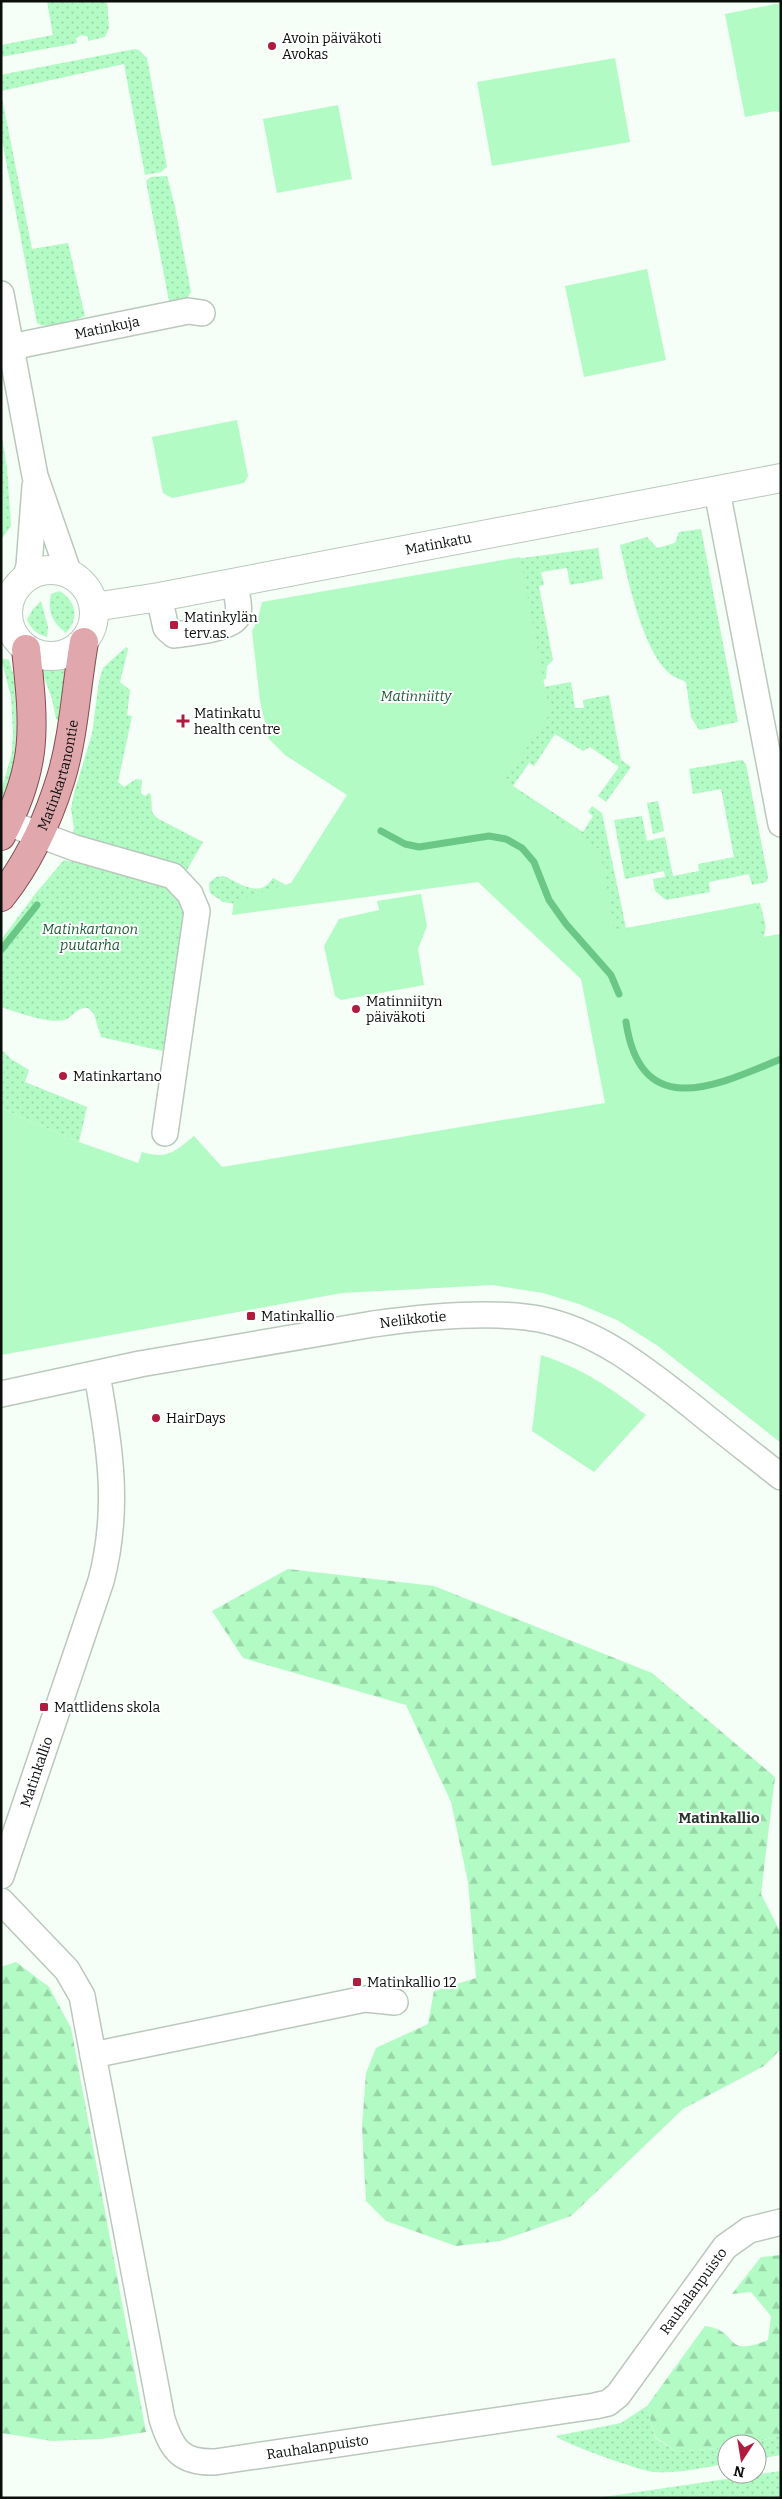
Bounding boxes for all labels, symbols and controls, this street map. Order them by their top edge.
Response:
place label: Avoin päiväkoti Avokas [282,30,382,63]
marker: Avoin päiväkoti Avokas [266,40,278,52]
street label: Matinkuja [73,312,141,342]
street label: Matinkatu [404,529,473,558]
place label: Matinkylän terv.as. [184,609,258,642]
marker: Matinkylän terv.as. [168,619,180,631]
park label: Matinniitty [381,688,452,705]
place label: Matinkatu health centre [194,705,281,738]
marker: Matinkatu health centre [176,714,190,728]
street label: Matinkartanontie [34,719,82,833]
park label: Matinkartanon puutarha [42,921,138,954]
place label: Matinniityn päiväkoti [366,993,442,1026]
marker: Matinniityn päiväkoti [350,1003,362,1015]
place label: Matinkartano [73,1068,162,1085]
marker: Matinkartano [57,1070,69,1082]
place label: Matinkallio [261,1308,335,1325]
street label: Nelikkotie [379,1308,447,1331]
marker: Matinkallio [245,1310,257,1322]
place label: HairDays [166,1410,226,1427]
marker: HairDays [150,1412,162,1424]
place label: Mattlidens skola [54,1699,160,1716]
marker: Mattlidens skola [38,1701,50,1713]
street label: Matinkallio [16,1734,56,1809]
district label: Matinkallio [678,1809,760,1827]
place label: Matinkallio 12 [367,1974,457,1991]
marker: Matinkallio 12 [351,1976,363,1988]
street label: Rauhalanpuisto [656,2244,730,2338]
street label: Rauhalanpuisto [265,2431,370,2463]
north arrow [717,2434,767,2484]
text: N [732,2462,746,2481]

